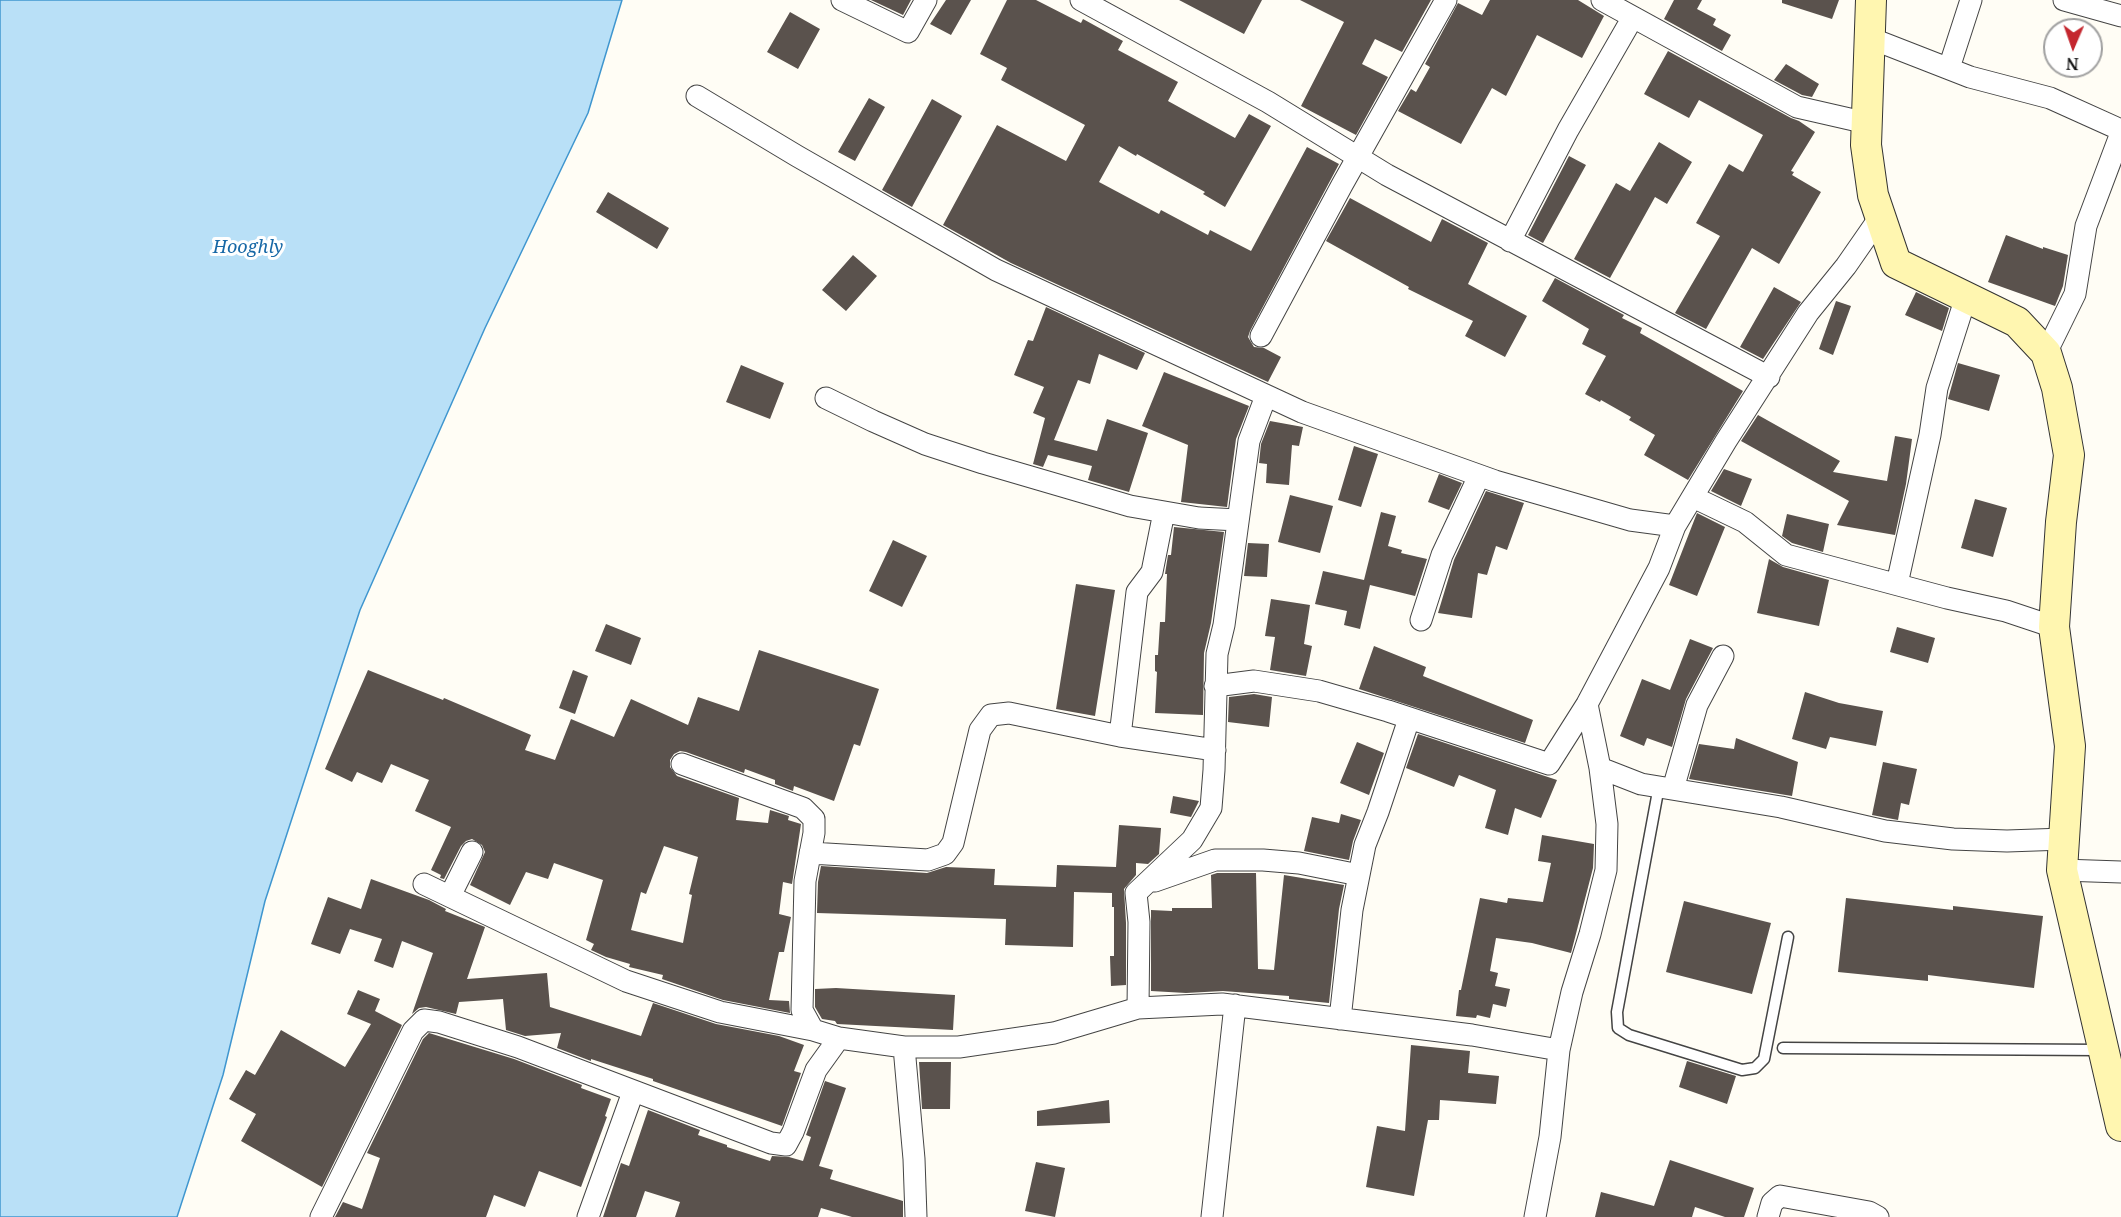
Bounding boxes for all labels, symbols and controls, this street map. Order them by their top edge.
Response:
north arrow [2043,18,2103,78]
text: N [2066,53,2079,75]
water label: Hooghly [213,237,283,259]

